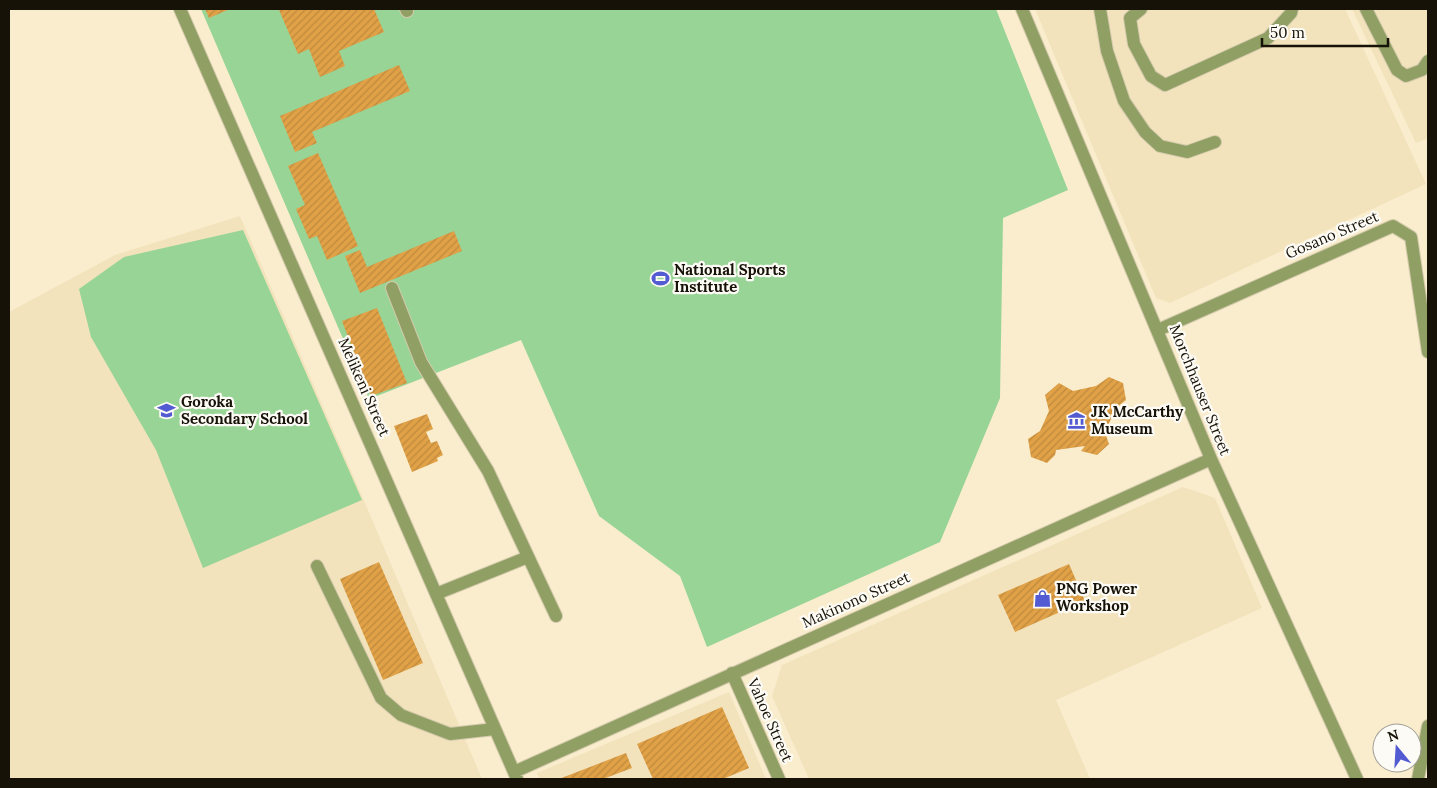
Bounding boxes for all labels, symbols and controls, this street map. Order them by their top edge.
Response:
scale bar [1262,15,1388,47]
text: 50 m [1270,23,1305,42]
street label: Gosano Street [1282,206,1381,263]
place label: National Sports Institute [674,260,786,296]
sports icon: National Sports Institute [650,269,670,289]
street label: Morchhauser Street [1166,322,1235,458]
street label: Melikeni Street [334,335,395,439]
place label: Goroka Secondary School [181,392,308,428]
school or university icon: Goroka Secondary School [157,401,177,421]
place label: JK McCarthy Museum [1091,402,1184,438]
museum icon: JK McCarthy Museum [1067,411,1087,431]
street label: Makinono Street [799,567,913,632]
place label: PNG Power Workshop [1056,579,1138,615]
shop icon: PNG Power Workshop [1032,588,1052,608]
street label: Vahoe Street [743,674,797,765]
north arrow [1372,723,1422,773]
text: N [1385,725,1401,746]

